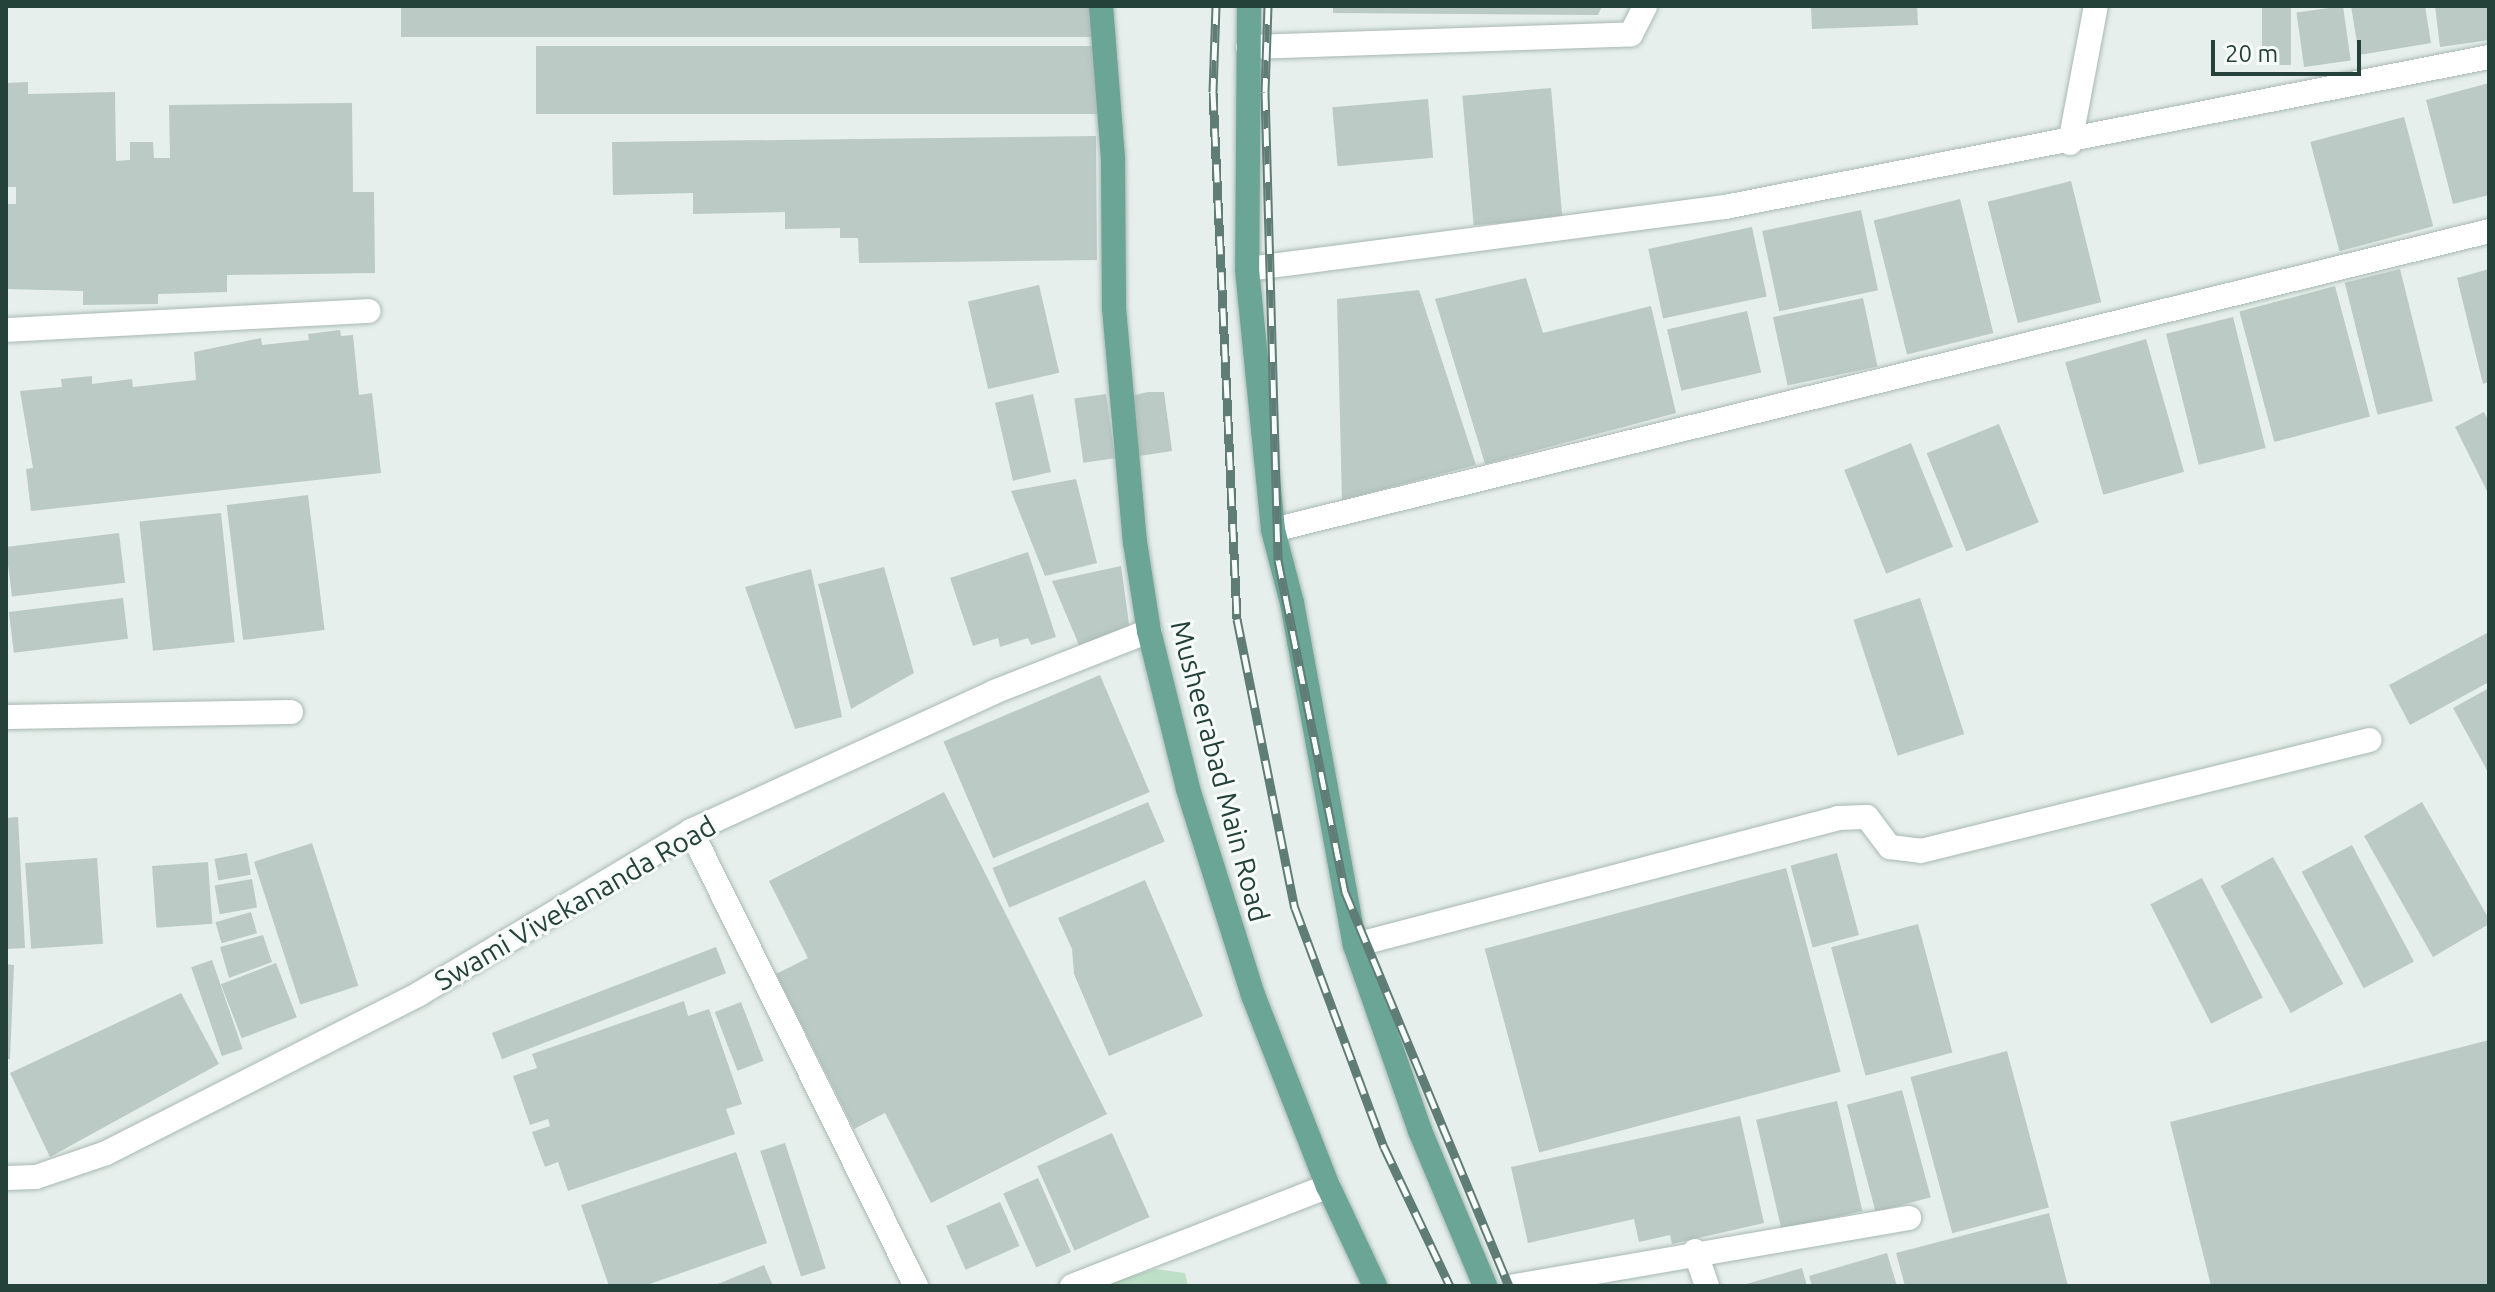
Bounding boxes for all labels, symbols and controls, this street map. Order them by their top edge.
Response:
scale bar [2215,24,2365,74]
text: 20 m [2225,40,2278,67]
street label: Musheerabad Main Road [1164,617,1276,925]
street label: Swami Vivekananda Road [428,809,722,997]

